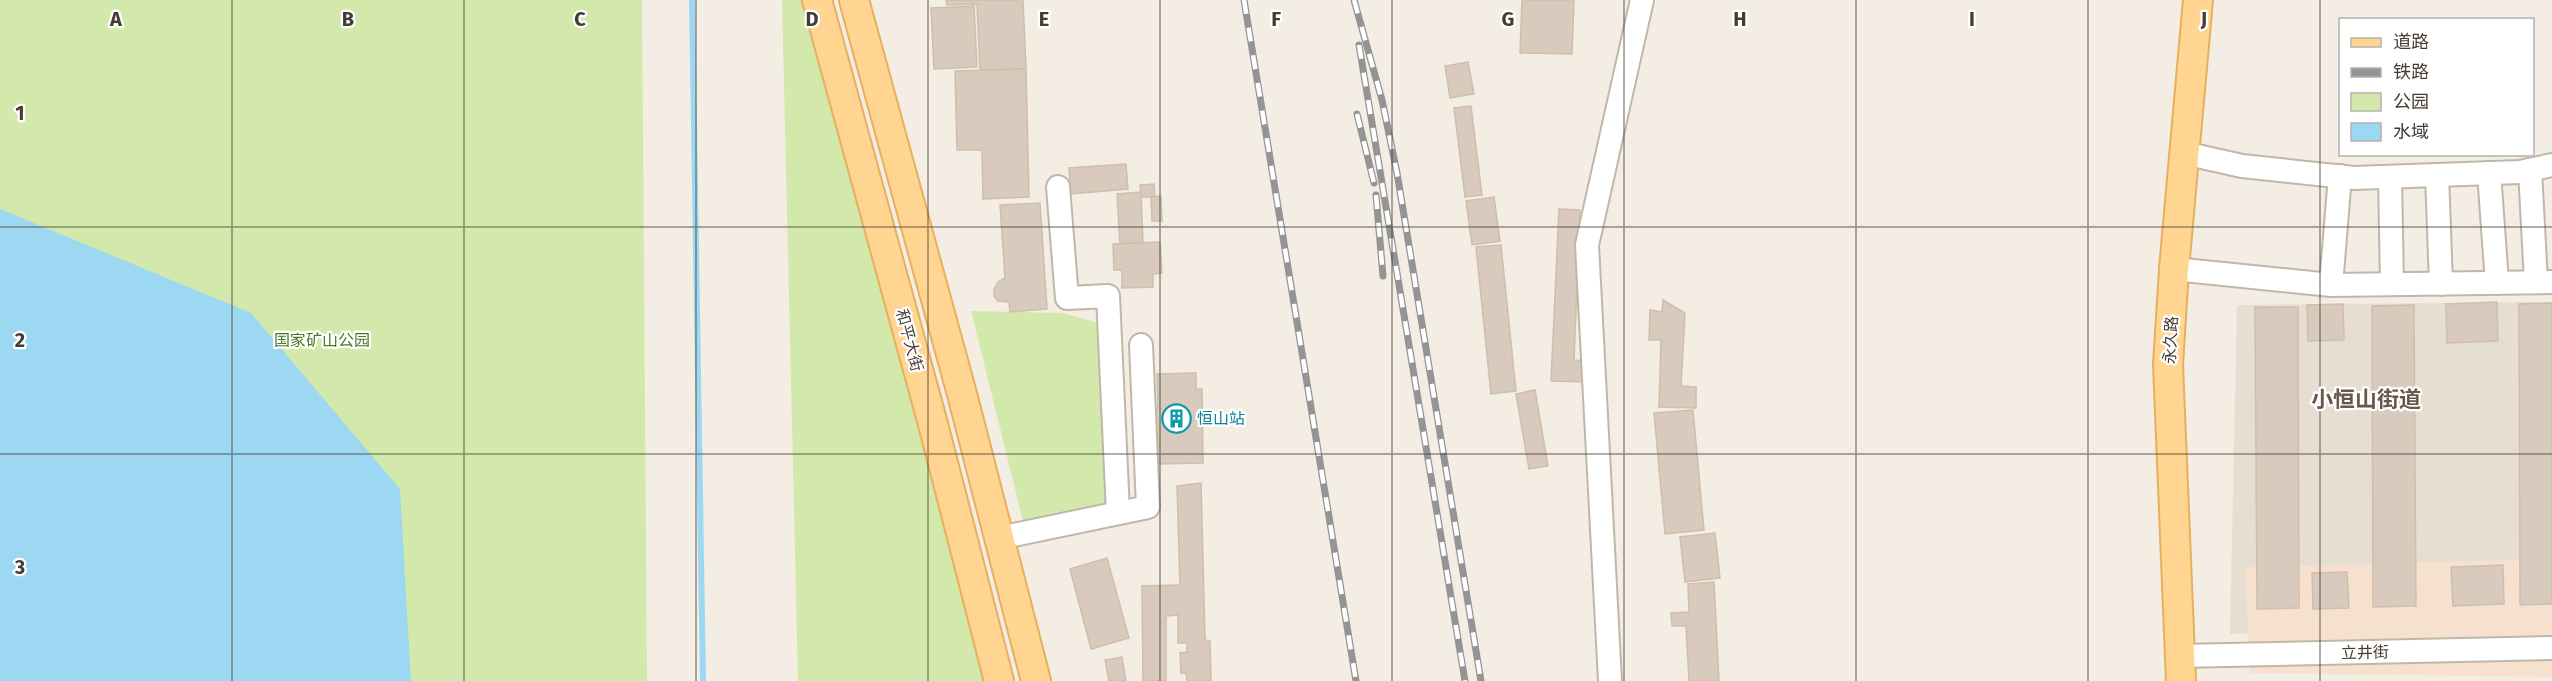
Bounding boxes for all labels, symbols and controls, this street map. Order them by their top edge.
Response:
text: A [109,7,123,31]
text: B [342,7,354,31]
text: C [574,7,586,31]
text: D [805,7,819,31]
text: E [1039,7,1049,31]
text: F [1271,7,1281,31]
text: G [1502,7,1514,31]
text: H [1733,7,1747,31]
text: I [1969,7,1975,31]
text: J [2200,7,2207,31]
legend [2339,18,2534,156]
text: 道路 [2393,31,2429,53]
text: 铁路 [2393,61,2429,83]
text: 公园 [2393,91,2429,113]
text: 1 [15,101,25,125]
text: 水域 [2393,121,2429,143]
street label: 和平大街 [892,307,927,374]
street label: 永久路 [2160,316,2181,364]
text: 2 [15,328,25,352]
park label: 国家矿山公园 [274,331,370,350]
district label: 小恒山街道 [2311,386,2421,413]
building icon: 恒山站 [1160,402,1192,434]
place label: 恒山站 [1197,409,1245,428]
text: 3 [14,555,25,579]
street label: 立井街 [2341,643,2389,662]

